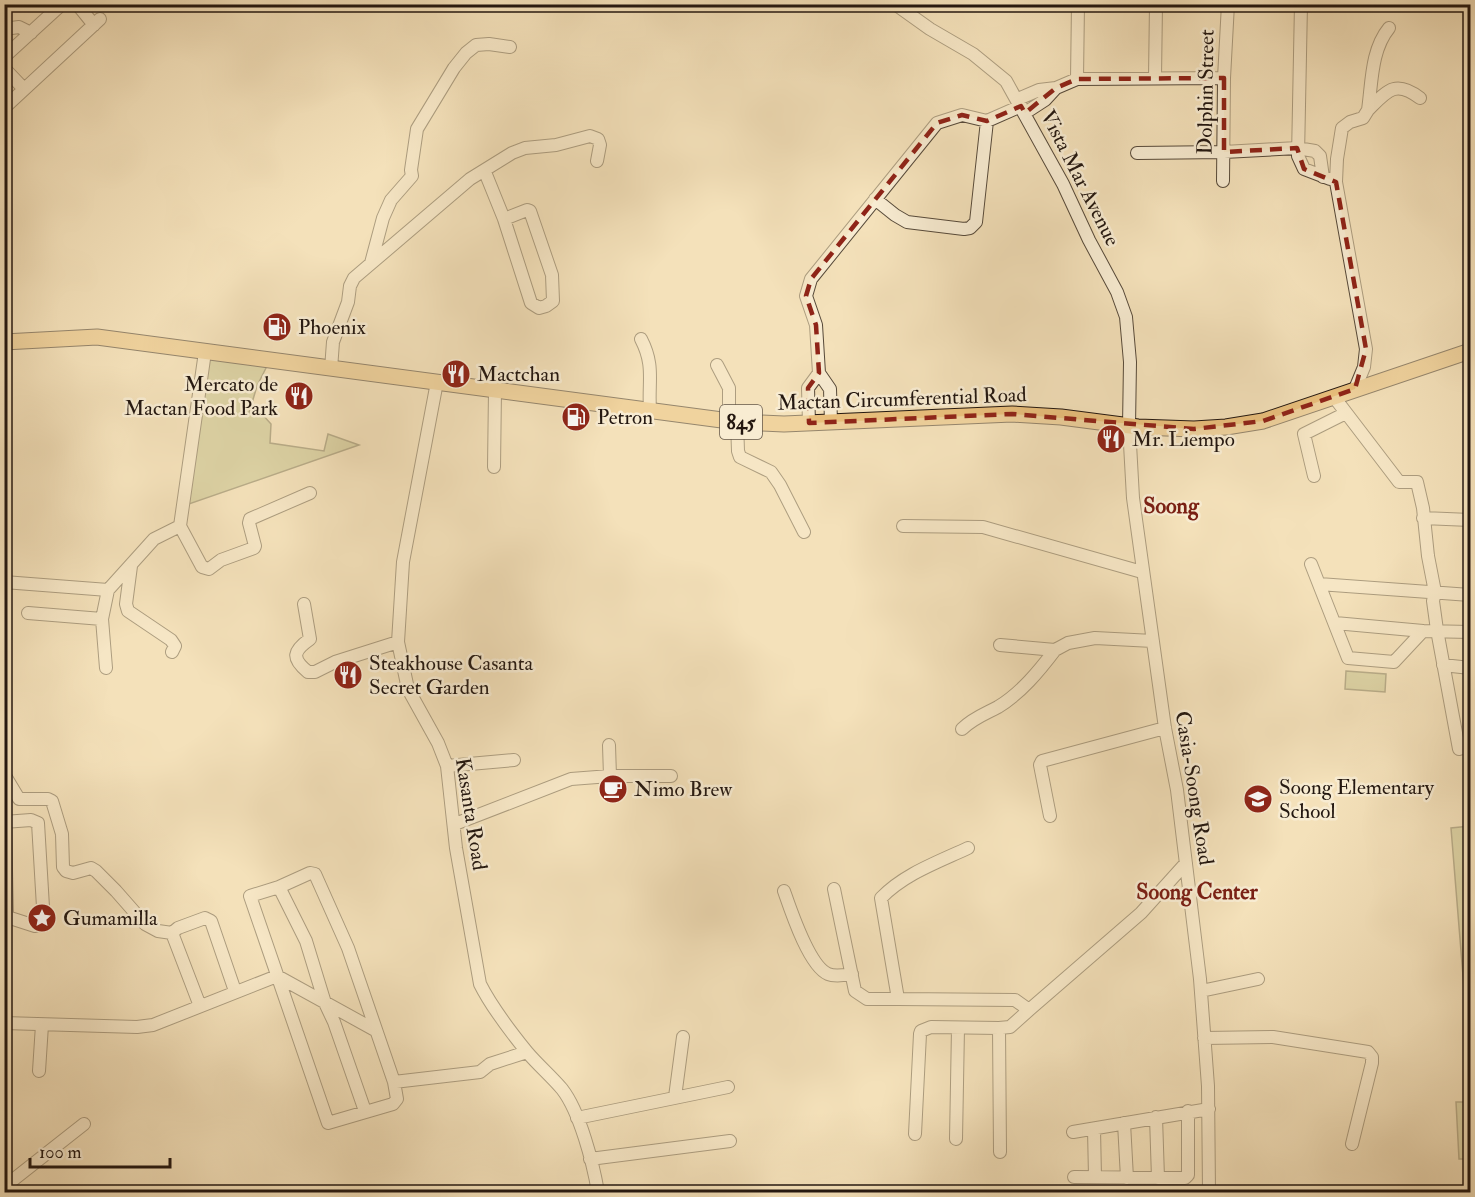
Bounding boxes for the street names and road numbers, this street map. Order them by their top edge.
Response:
street label: Dolphin Street [1191,29,1221,155]
street label: Vista Mar Avenue [1034,105,1126,251]
street label: Mactan Circumferential Road [777,381,1028,417]
road number: 845 [720,405,762,439]
street label: Casia-Soong Road [1168,709,1220,868]
street label: Kasanta Road [449,756,493,873]

